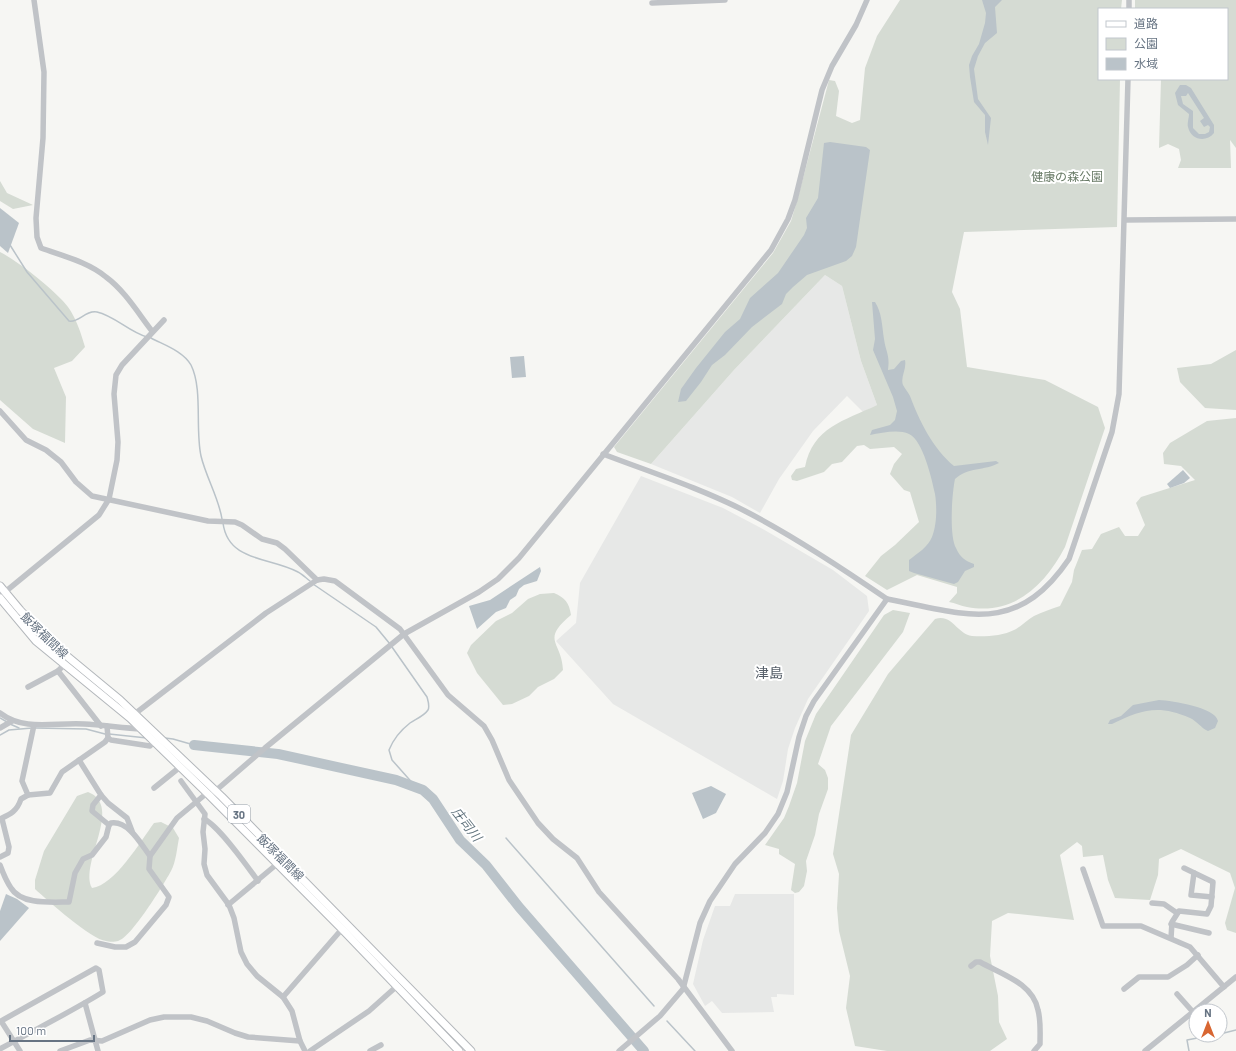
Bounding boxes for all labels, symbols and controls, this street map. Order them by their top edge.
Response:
legend [1098,8,1228,80]
text: 道路 [1134,16,1158,30]
text: 公園 [1134,36,1158,50]
text: 水域 [1134,56,1158,70]
park label: 健康の森公園 [1031,169,1103,183]
street label: 飯塚福間線 [19,609,71,661]
district label: 津島 [755,664,783,681]
water label: 庄司川 [449,804,487,846]
road number: 30 [228,805,250,823]
street label: 飯塚福間線 [255,831,307,883]
north arrow [1188,1003,1228,1043]
text: N [1204,1006,1212,1019]
scale bar [10,1017,94,1043]
text: 100 m [16,1023,46,1037]

